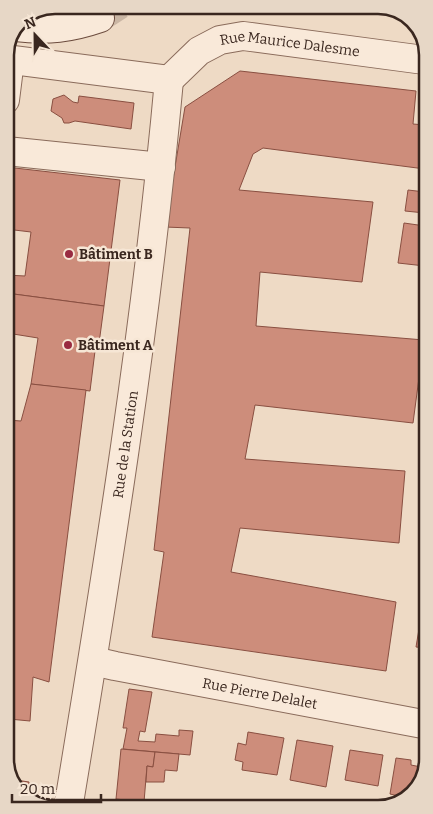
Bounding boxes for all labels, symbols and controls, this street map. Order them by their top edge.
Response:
north arrow [10,10,60,60]
text: N [22,13,39,33]
street label: Rue Maurice Dalesme [219,28,361,60]
place label: Bâtiment B [79,246,153,263]
marker: Bâtiment B [63,248,75,260]
place label: Bâtiment A [78,337,153,354]
marker: Bâtiment A [62,339,74,351]
street label: Rue de la Station [110,390,142,499]
street label: Rue Pierre Delalet [201,675,319,713]
scale bar [12,772,101,804]
text: 20 m [20,780,56,798]

